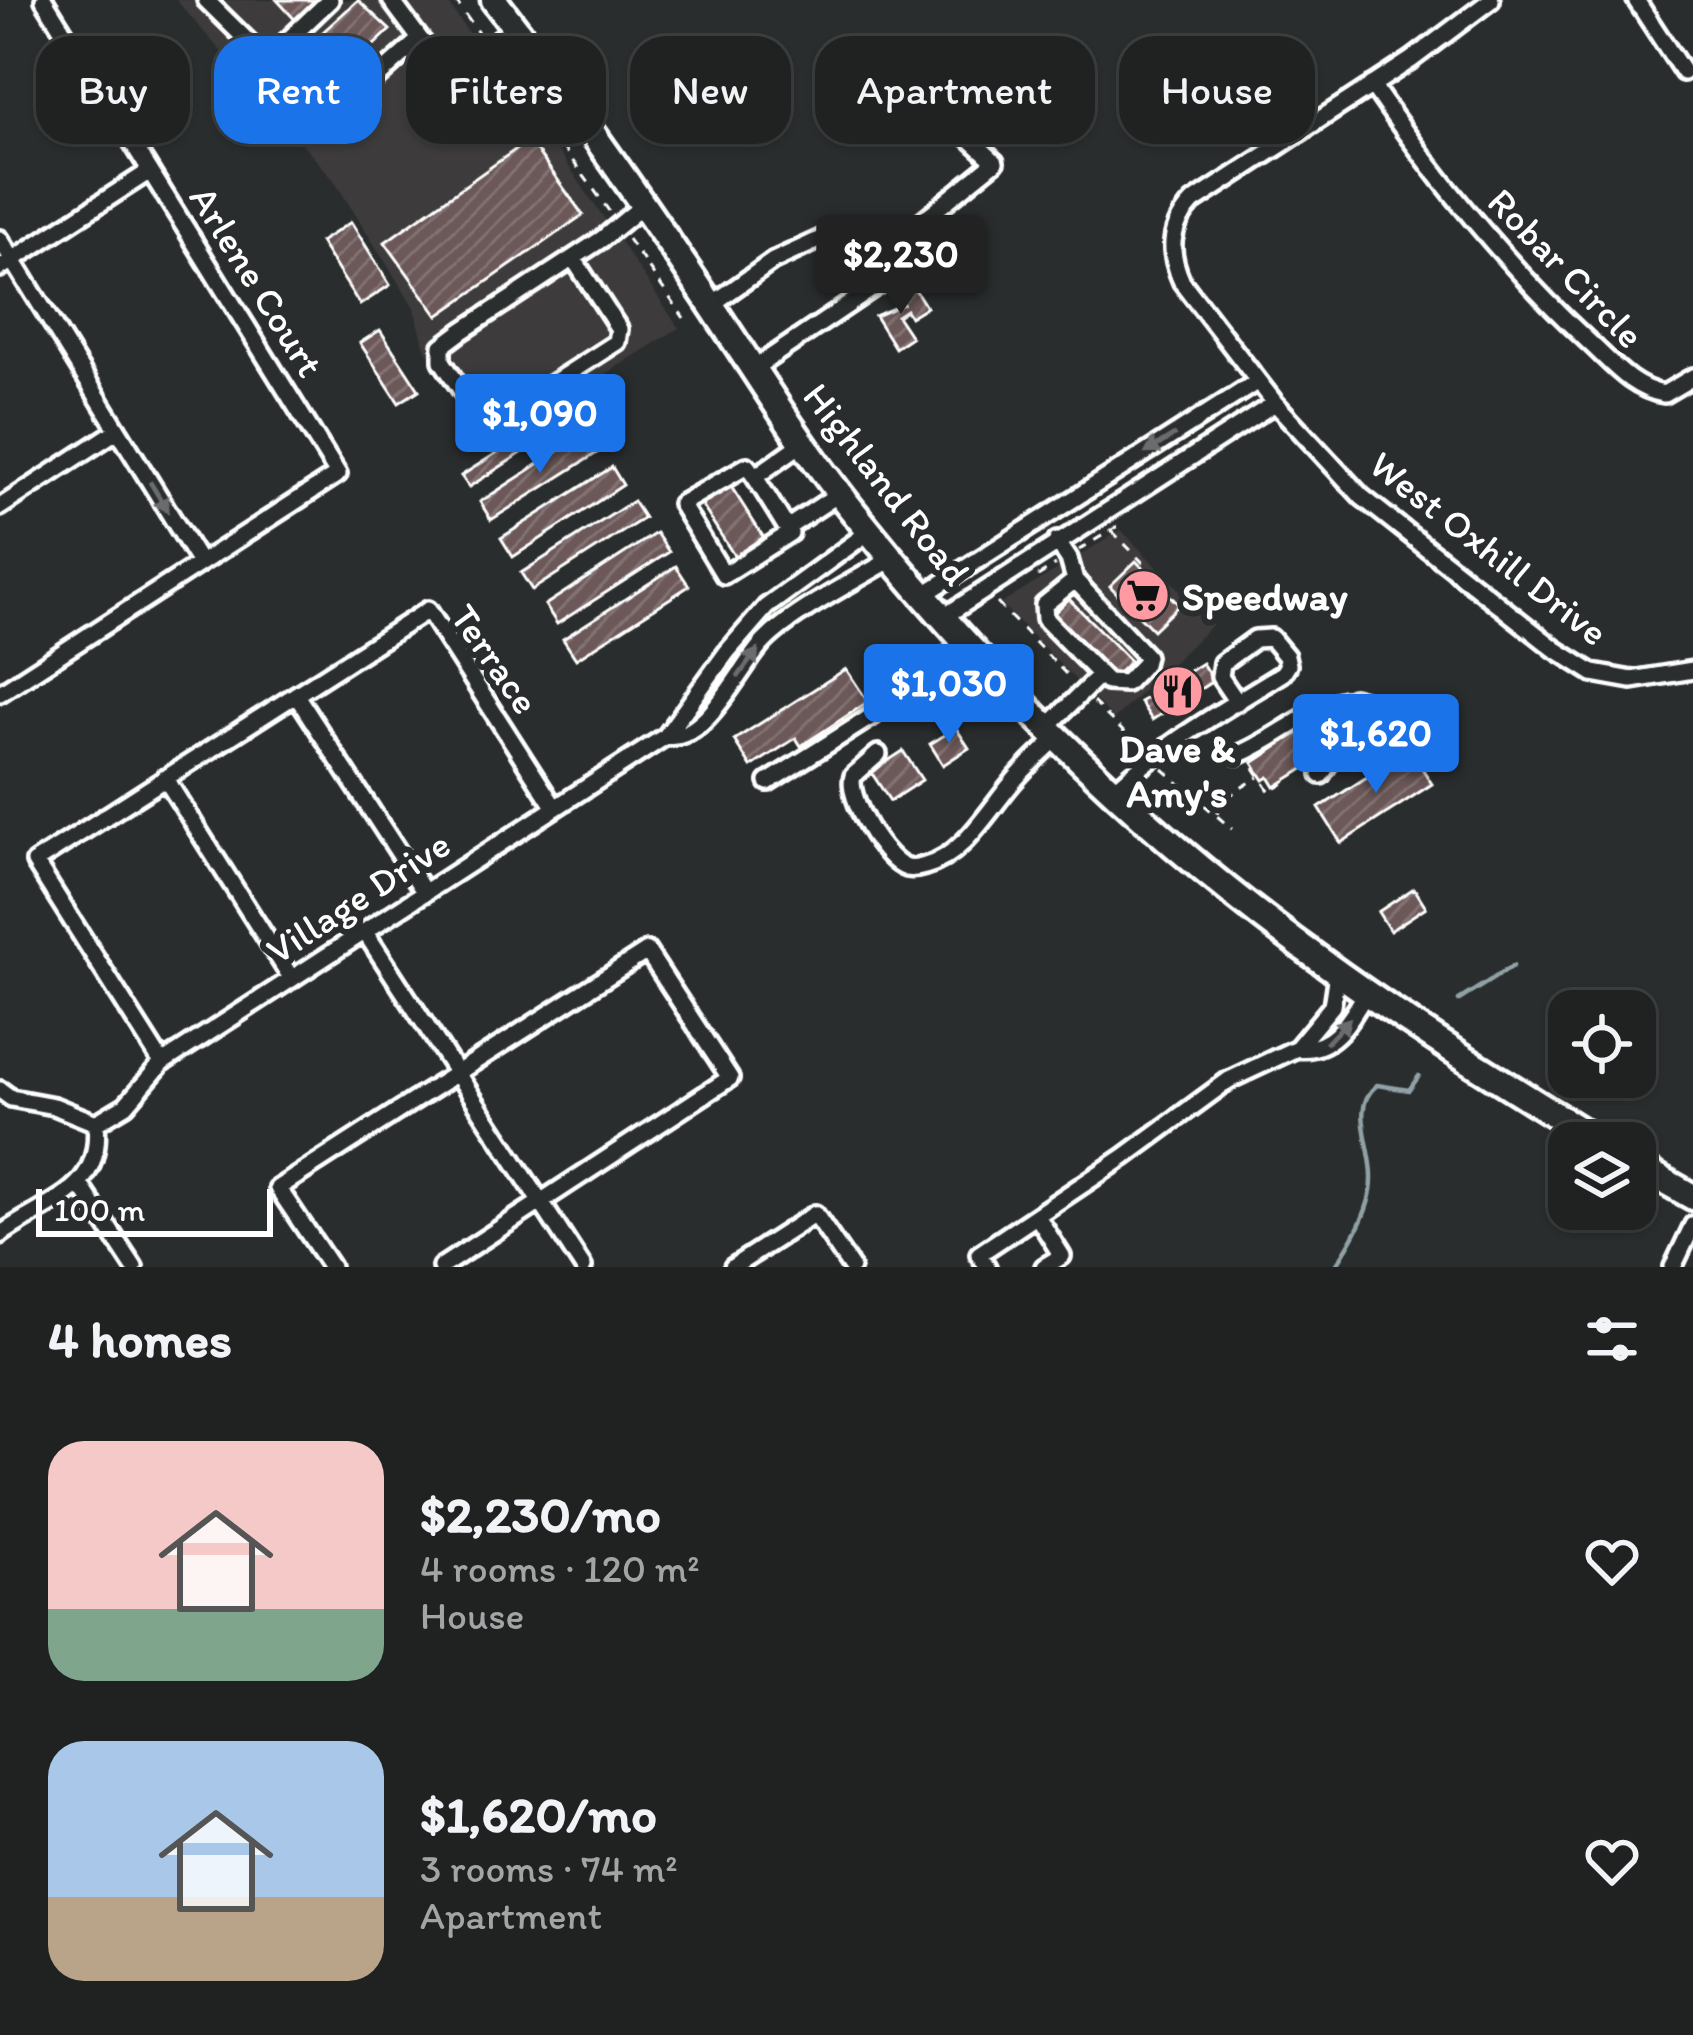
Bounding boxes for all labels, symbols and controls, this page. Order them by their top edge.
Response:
chip: Buy [36,36,190,144]
chip: Rent [214,36,382,144]
chip: Filters [406,36,606,144]
chip: New [630,36,791,144]
chip: Apartment [815,36,1095,144]
chip: House [1119,36,1315,144]
street label: Arlene Court [180,177,334,385]
street label: Robar Circle [1478,178,1654,358]
pin: $2,230 [803,215,999,317]
text: $2,230 [843,230,959,277]
pin: $1,090 [442,374,638,476]
street label: Highland Road [793,374,981,594]
text: $1,090 [482,389,598,436]
one-way arrow [1143,432,1176,454]
street label: West Oxhill Drive [1361,441,1617,655]
one-way arrow [148,480,169,514]
supermarket icon: Speedway [1115,568,1171,624]
place label: Speedway [1182,573,1348,620]
street label: Terrace [440,595,550,723]
pin: $1,030 [851,644,1047,746]
one-way arrow [736,647,759,679]
text: $1,030 [891,659,1007,706]
restaurant icon: Dave & Amy's [1149,663,1205,719]
pin: $1,620 [1278,694,1474,796]
text: $1,620 [1320,709,1432,756]
place label: Dave & Amy's [1119,725,1236,817]
street label: Village Drive [257,820,459,974]
map controls [1548,990,1656,1230]
button: locate [1548,990,1656,1098]
one-way arrow [1324,1017,1351,1046]
button: layers [1548,1122,1656,1230]
scale bar [36,1183,273,1236]
text: 100 m [54,1190,145,1229]
icon: filters [1579,1306,1645,1372]
text: 4 homes [48,1309,232,1370]
text: $2,230/mo [420,1484,661,1545]
icon: home [144,1489,288,1633]
icon: heart [1579,1528,1645,1594]
text: 4 rooms · 120 m² [420,1545,700,1592]
text: House [420,1592,524,1639]
text: $1,620/mo [420,1784,657,1845]
icon: home [144,1789,288,1933]
icon: heart [1579,1828,1645,1894]
text: 3 rooms · 74 m² [420,1845,678,1892]
text: Apartment [420,1892,602,1939]

